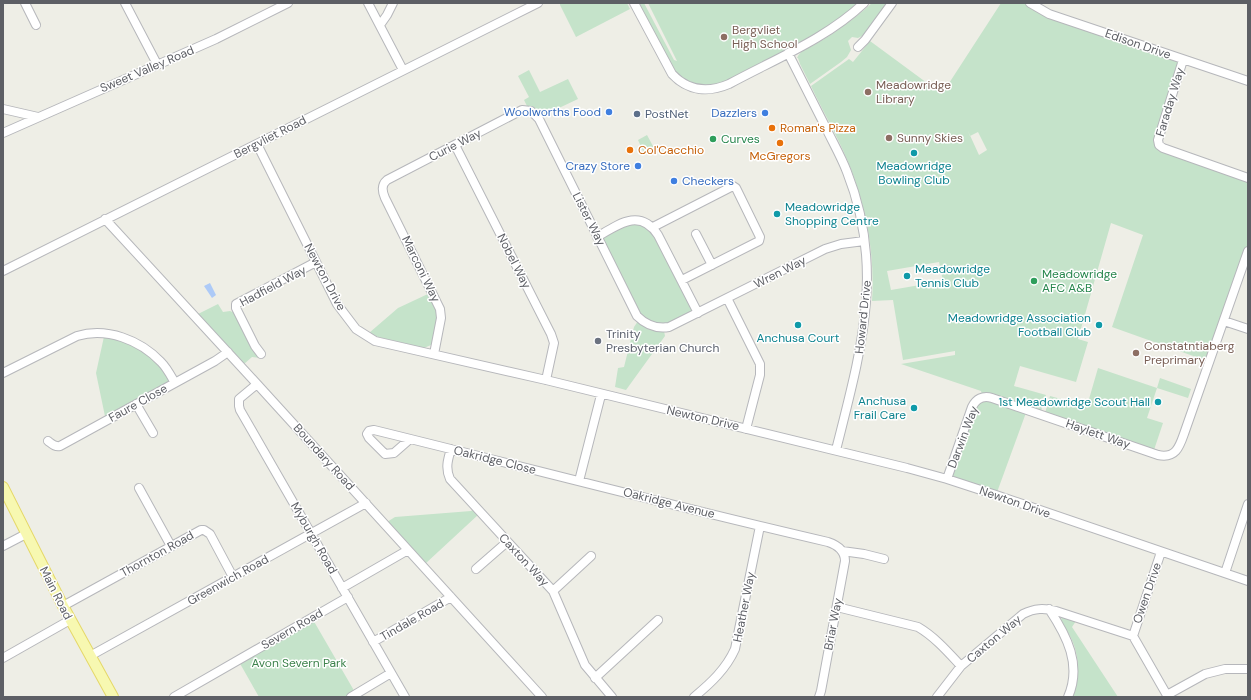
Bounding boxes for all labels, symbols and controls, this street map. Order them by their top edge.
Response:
place label: Bergvliet High School [732,22,797,52]
street label: Edison Drive [1103,25,1173,63]
marker: Bergvliet High School [719,32,729,42]
street label: Sweet Valley Road [97,42,197,96]
street label: Faraday Way [1152,65,1188,138]
place label: Meadowridge Library [876,77,951,107]
marker: Meadowridge Library [863,87,873,97]
place label: Woolworths Food [504,104,601,120]
place label: Dazzlers [711,105,757,121]
place label: PostNet [645,106,689,122]
marker: Woolworths Food [604,107,614,117]
marker: Dazzlers [760,108,770,118]
marker: PostNet [632,109,642,119]
street label: Bergvliet Road [231,112,309,162]
place label: Roman's Pizza [780,120,856,136]
marker: Roman's Pizza [767,123,777,133]
street label: Curie Way [426,125,484,165]
place label: Sunny Skies [897,130,963,146]
place label: Curves [721,131,760,147]
marker: Sunny Skies [884,133,894,143]
marker: Curves [708,134,718,144]
marker: McGregors [775,138,785,148]
place label: Col'Cacchio [638,142,704,158]
marker: Col'Cacchio [625,145,635,155]
place label: McGregors [749,148,811,164]
marker: Meadowridge Bowling Club [909,148,919,158]
place label: Crazy Store [565,158,630,174]
place label: Meadowridge Bowling Club [876,158,952,188]
marker: Crazy Store [633,161,643,171]
place label: Checkers [682,173,734,189]
marker: Checkers [669,176,679,186]
street label: Lister Way [569,190,609,249]
place label: Meadowridge Shopping Centre [785,199,879,229]
marker: Meadowridge Shopping Centre [772,209,782,219]
street label: Nobel Way [493,231,535,291]
street label: Marconi Way [398,233,444,305]
street label: Newton Drive [301,240,350,314]
street label: Wren Way [751,252,809,292]
place label: Meadowridge Tennis Club [915,261,990,291]
street label: Hadfield Way [237,262,309,310]
place label: Meadowridge AFC A&B [1042,266,1117,296]
marker: Meadowridge Tennis Club [902,271,912,281]
marker: Meadowridge AFC A&B [1029,276,1039,286]
street label: Howard Drive [851,279,875,355]
place label: Meadowridge Association Football Club [948,310,1091,340]
marker: Anchusa Court [793,320,803,330]
marker: Meadowridge Association Football Club [1094,320,1104,330]
place label: Trinity Presbyterian Church [606,326,719,356]
place label: Anchusa Court [757,330,840,346]
marker: Trinity Presbyterian Church [593,336,603,346]
place label: Constatntiaberg Preprimary [1144,338,1235,368]
marker: Constatntiaberg Preprimary [1131,348,1141,358]
street label: Faure Close [106,380,170,426]
place label: Anchusa Frail Care [854,393,906,423]
place label: 1st Meadowridge Scout Hall [999,394,1150,410]
marker: 1st Meadowridge Scout Hall [1153,397,1163,407]
street label: Newton Drive [665,402,741,434]
marker: Anchusa Frail Care [909,403,919,413]
street label: Darwin Way [944,403,982,470]
street label: Haylett Way [1064,416,1133,453]
street label: Boundary Road [290,420,358,494]
street label: Oakridge Close [452,442,538,478]
street label: Newton Drive [977,482,1053,522]
street label: Oakridge Avenue [621,484,717,522]
street label: Myburgh Road [287,499,341,577]
street label: Thornton Road [117,527,197,581]
street label: Caxton Way [495,530,553,590]
street label: Greenwich Road [184,551,272,609]
street label: Owen Drive [1129,560,1165,626]
street label: Main Road [36,564,76,622]
street label: Heather Way [729,570,759,644]
street label: Tindale Road [377,595,447,645]
street label: Briar Way [820,596,846,651]
street label: Severn Road [258,605,326,653]
street label: Caxton Way [963,611,1025,667]
park label: Avon Severn Park [251,655,347,671]

